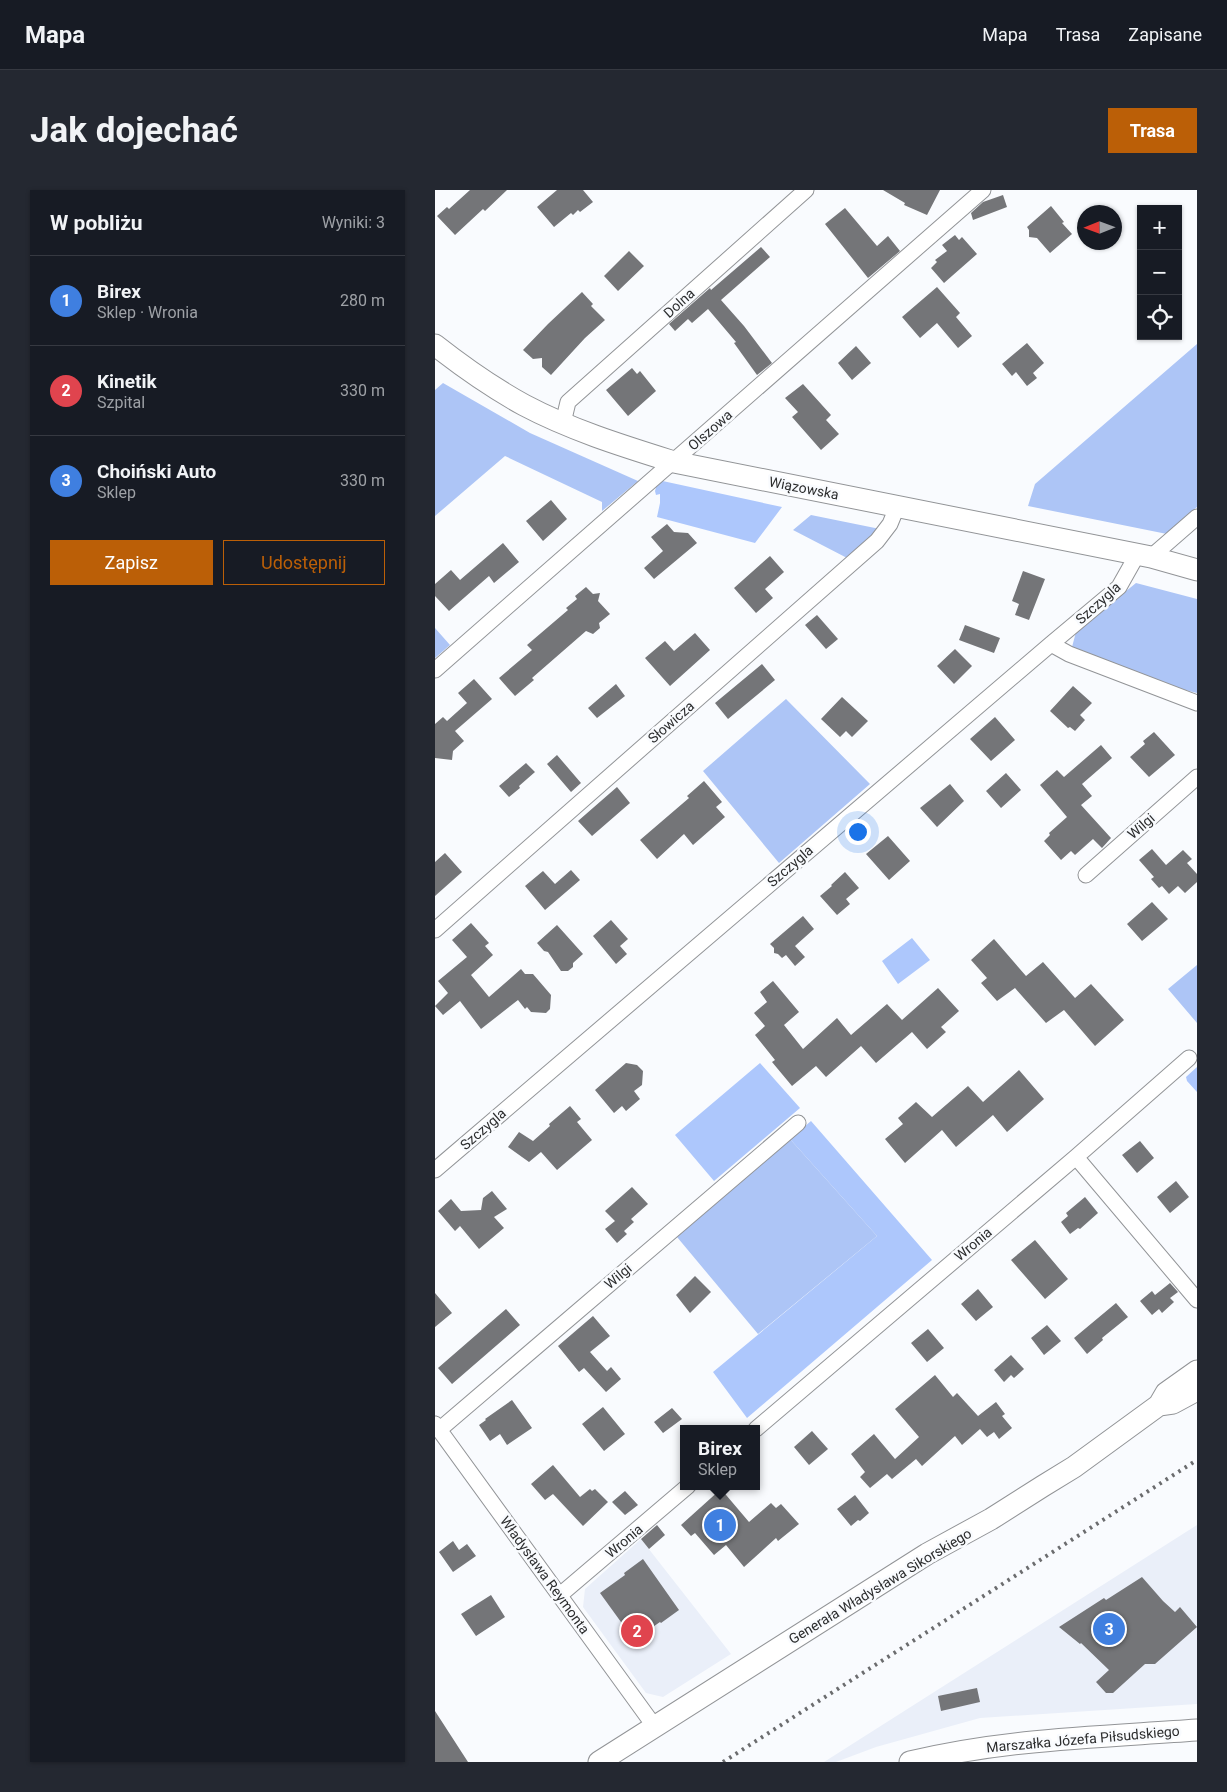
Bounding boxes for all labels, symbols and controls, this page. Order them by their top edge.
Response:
text: Mapa [25,21,85,49]
text: Mapa [982,24,1028,45]
text: Trasa [1056,24,1100,45]
text: Zapisane [1128,24,1202,45]
button: Trasa [1108,108,1197,153]
text: Jak dojechać [30,110,238,151]
north arrow [1077,205,1122,250]
map controls [1137,205,1182,340]
button: + [1137,205,1182,250]
text: W pobliżu [50,211,143,235]
text: Wyniki: 3 [322,213,385,232]
button: − [1137,250,1182,295]
text: Birex [97,280,141,303]
street label: Dolna [660,285,698,321]
text: 1 [61,291,71,310]
text: 280 m [340,291,385,310]
button: locate [1137,295,1182,340]
text: Sklep · Wronia [97,303,198,322]
text: Kinetik [97,370,157,393]
text: 2 [61,381,71,400]
text: 330 m [340,381,385,400]
text: Szpital [97,393,145,412]
street label: Olszowa [685,407,735,453]
text: Choiński Auto [97,460,216,483]
text: 3 [61,471,71,490]
text: 330 m [340,471,385,490]
street label: Wiązowska [768,473,840,503]
text: Sklep [97,483,136,502]
button: Zapisz [50,540,213,585]
button: Udostępnij [223,540,385,585]
street label: Szczygla [1072,579,1124,627]
street label: Słowicza [645,698,697,746]
street label: Wilgi [1124,810,1158,842]
your location [845,819,871,845]
street label: Szczygla [764,842,816,890]
street label: Szczygla [457,1105,509,1153]
street label: Wronia [951,1224,995,1264]
street label: Wilgi [601,1260,635,1292]
popup [680,1425,760,1490]
text: Birex [698,1437,742,1460]
text: Sklep [698,1460,737,1479]
pin: 1 [704,1506,736,1544]
street label: Władysława Reymonta [497,1513,593,1637]
street label: Wronia [602,1521,646,1561]
street label: Generała Władysława Sikorskiego [786,1525,974,1647]
pin: 3 [1093,1610,1125,1648]
pin: 2 [621,1612,653,1650]
street label: Marszałka Józefa Piłsudskiego [986,1723,1180,1755]

